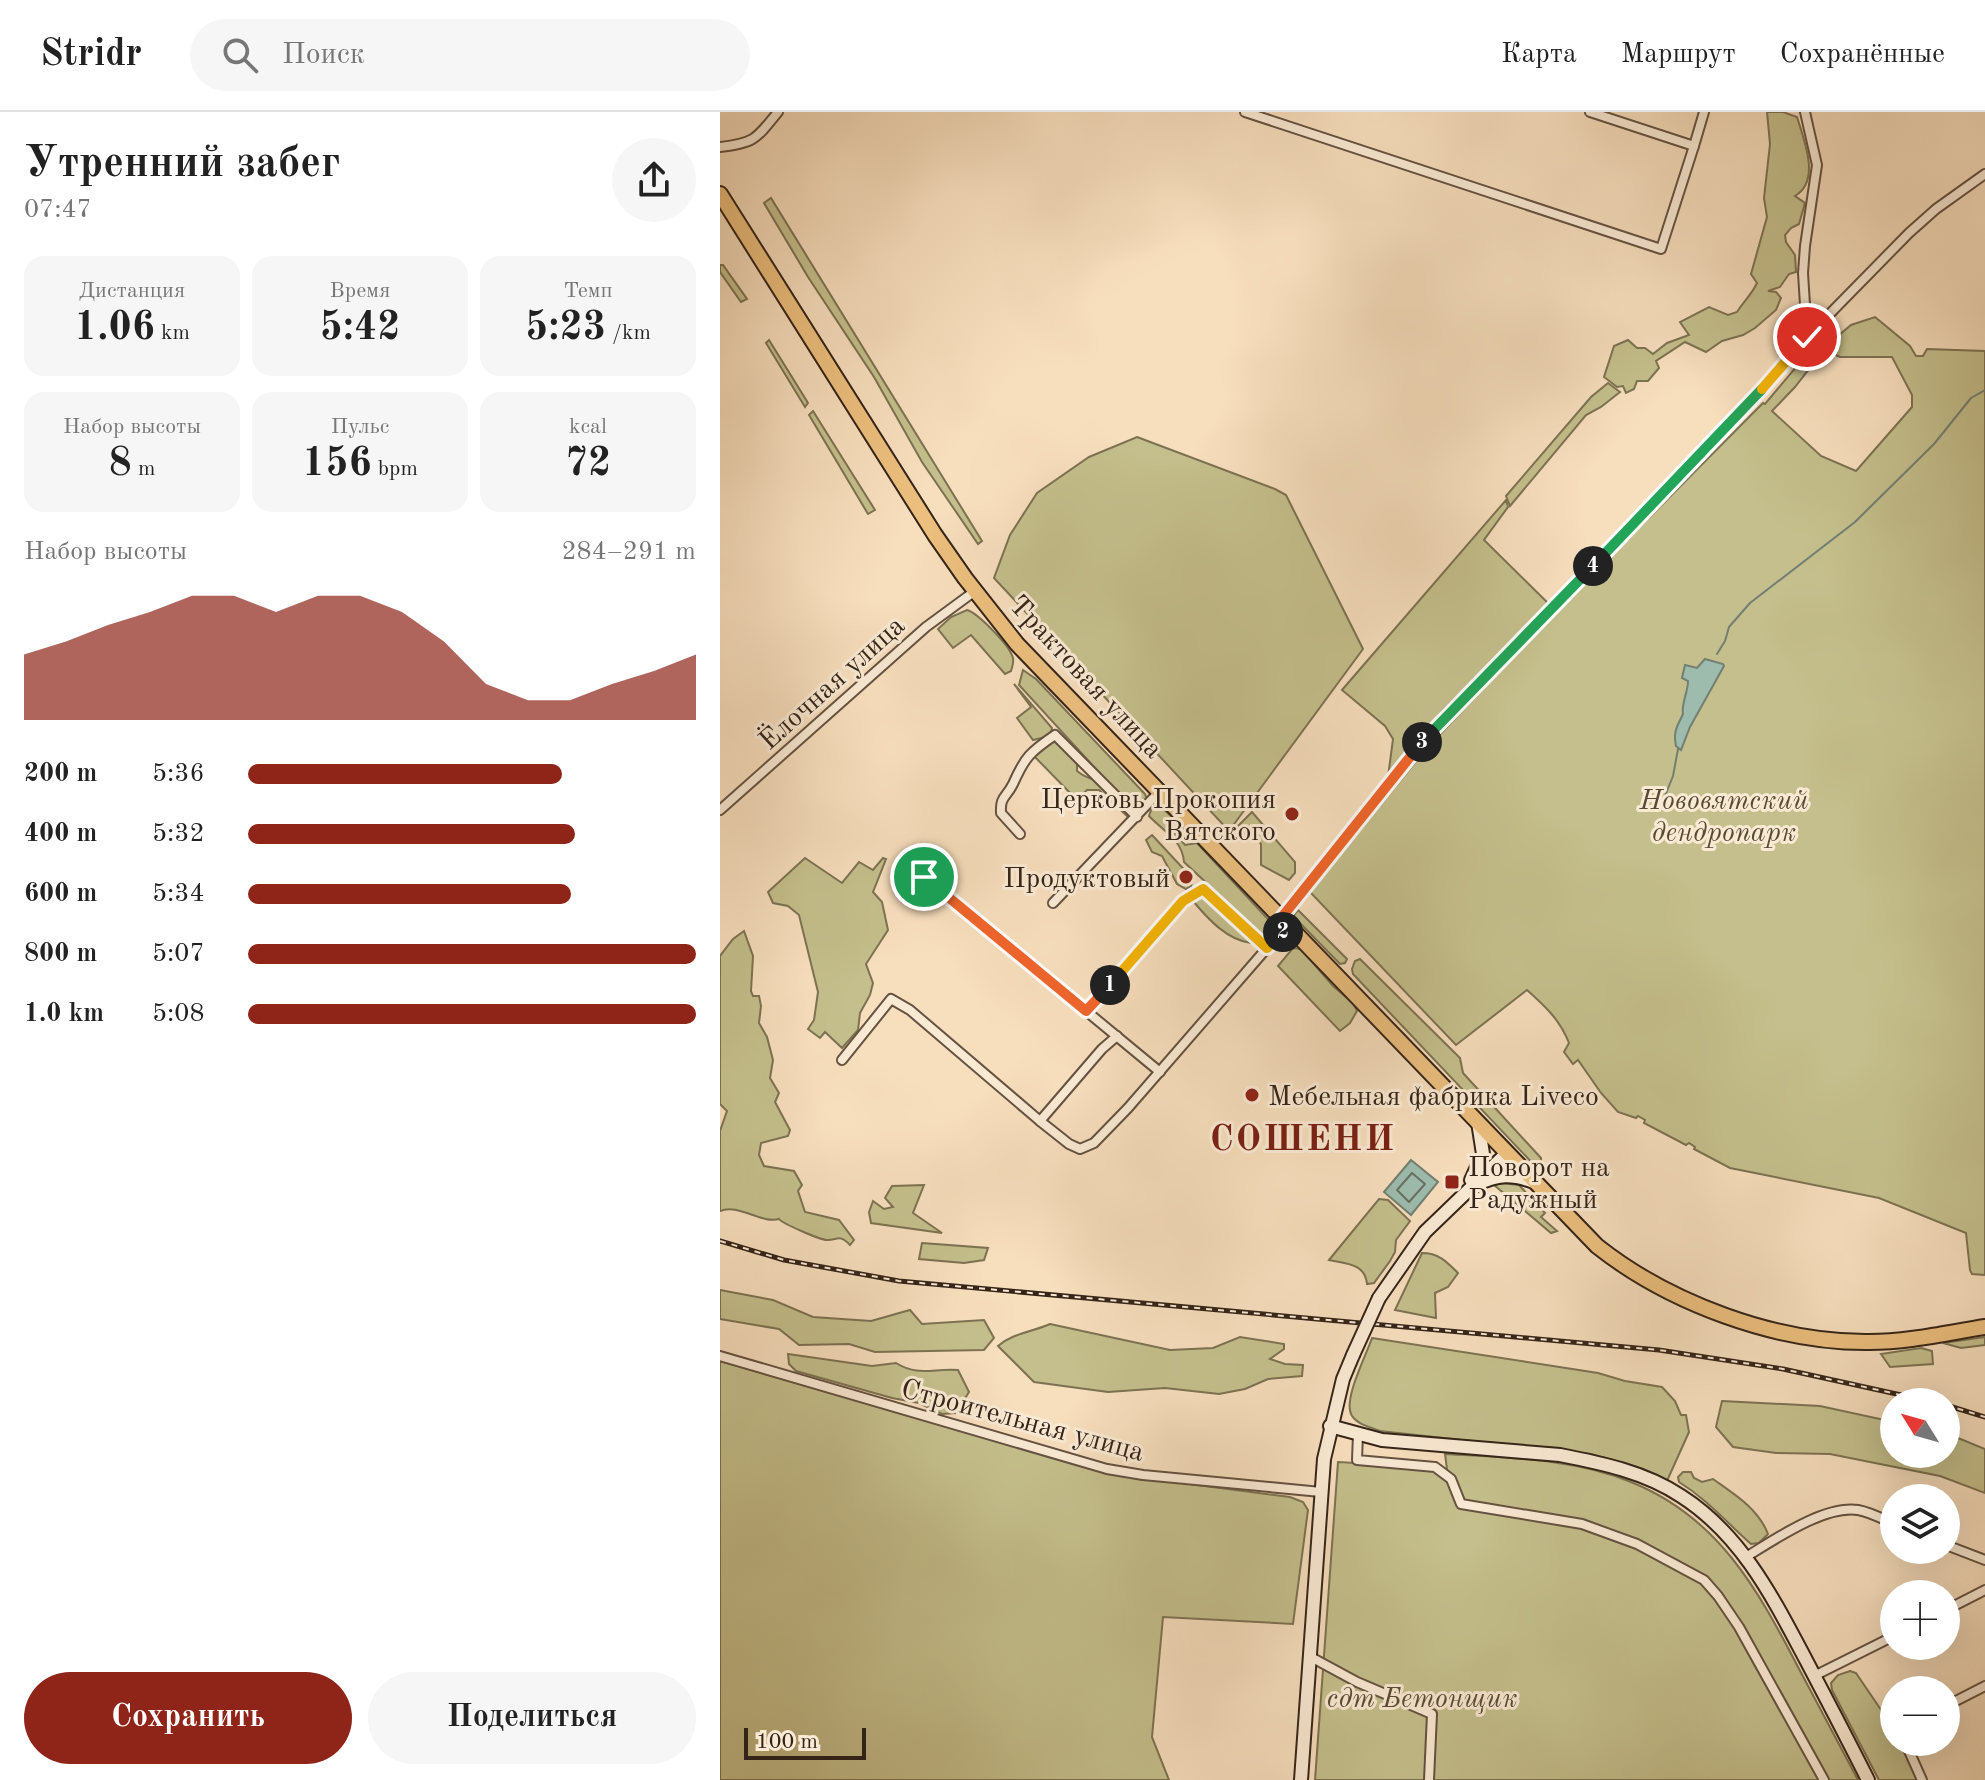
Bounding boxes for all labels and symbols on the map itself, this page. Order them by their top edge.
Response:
pin [1773,303,1841,371]
pin: 4 [1573,546,1613,586]
street label: Трактовая улица [1003,591,1167,765]
street label: Ёлочная улица [752,609,911,756]
pin: 3 [1402,722,1442,762]
place label: Церковь Прокопия Вятского [1041,787,1276,847]
park label: Нововятский дендропарк [1638,788,1809,848]
marker: Церковь Прокопия Вятского [1283,805,1301,823]
pin [890,843,958,911]
place label: Продуктовый [1004,866,1170,894]
marker: Продуктовый [1177,868,1195,886]
pin: 2 [1263,912,1303,952]
pin: 1 [1090,965,1130,1005]
place label: Мебельная фабрика Liveco [1268,1084,1599,1112]
marker: Мебельная фабрика Liveco [1243,1086,1261,1104]
district label: СОШЕНИ [1210,1123,1396,1159]
place label: Поворот на Радужный [1468,1155,1610,1215]
marker: Поворот на Радужный [1443,1173,1461,1191]
street label: Строительная улица [898,1376,1147,1468]
north arrow [1880,1388,1960,1468]
park label: сдт Бетонщик [1327,1686,1517,1714]
scale bar [744,1724,866,1760]

